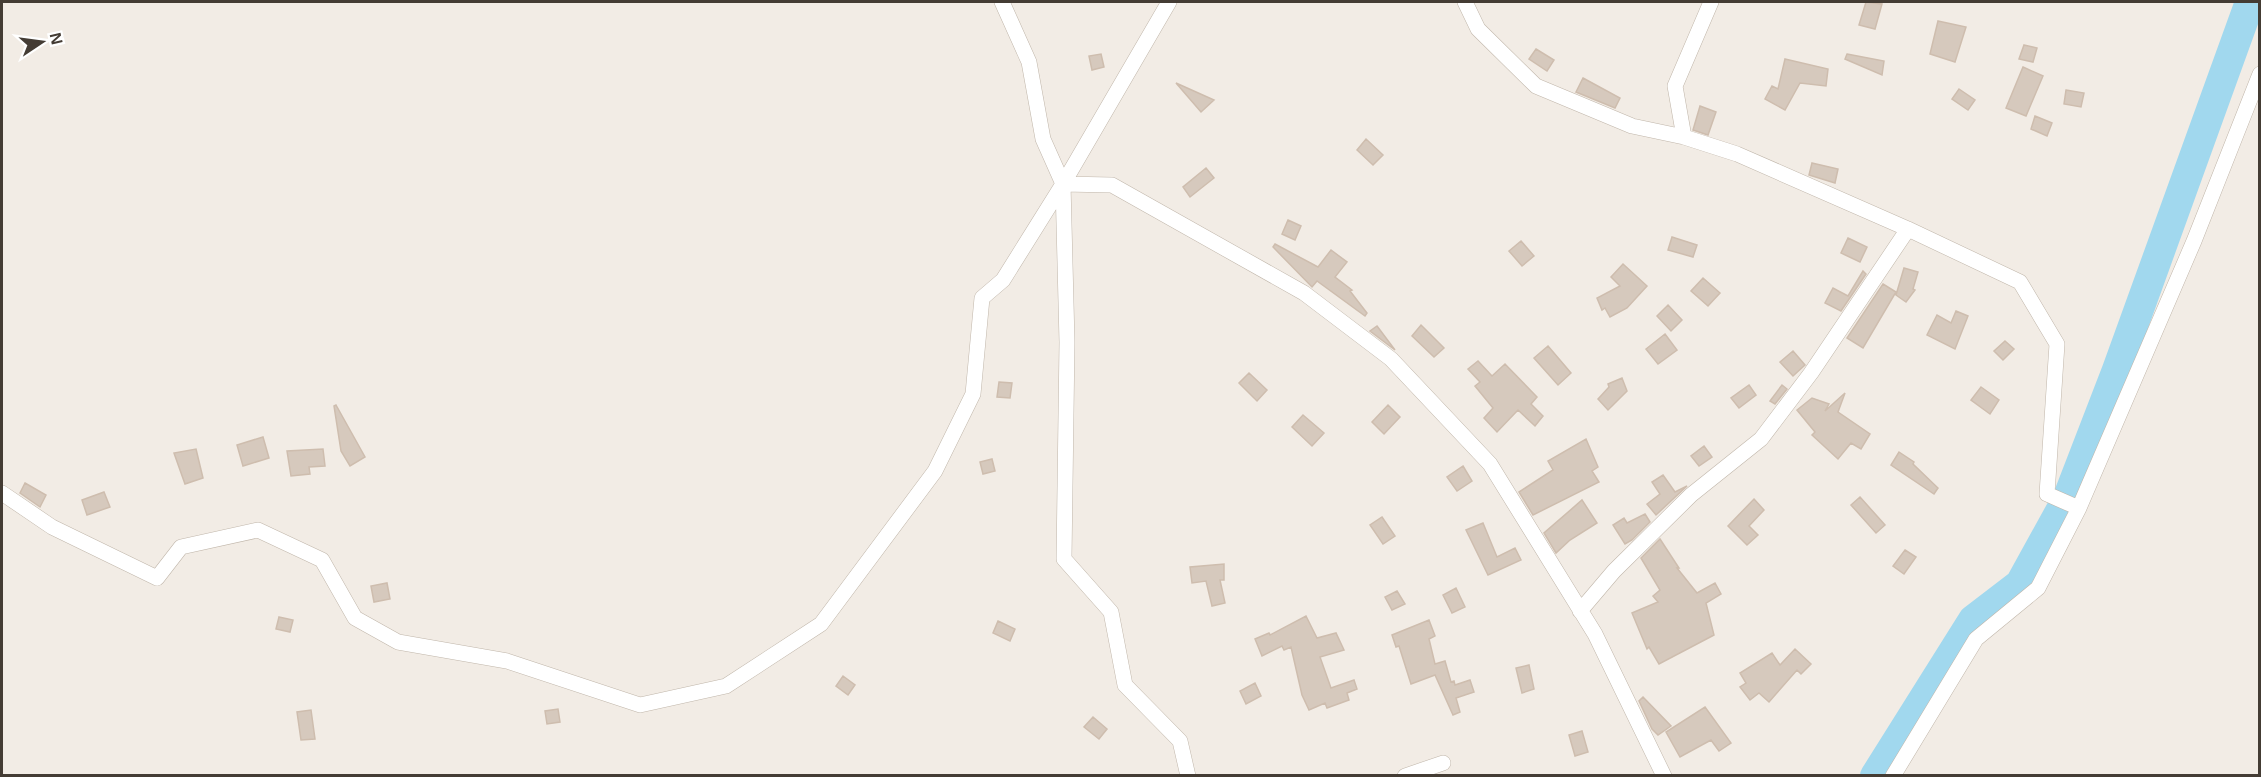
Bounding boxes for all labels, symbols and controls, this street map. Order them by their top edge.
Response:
north arrow [12,12,72,72]
text: N [47,31,66,46]

